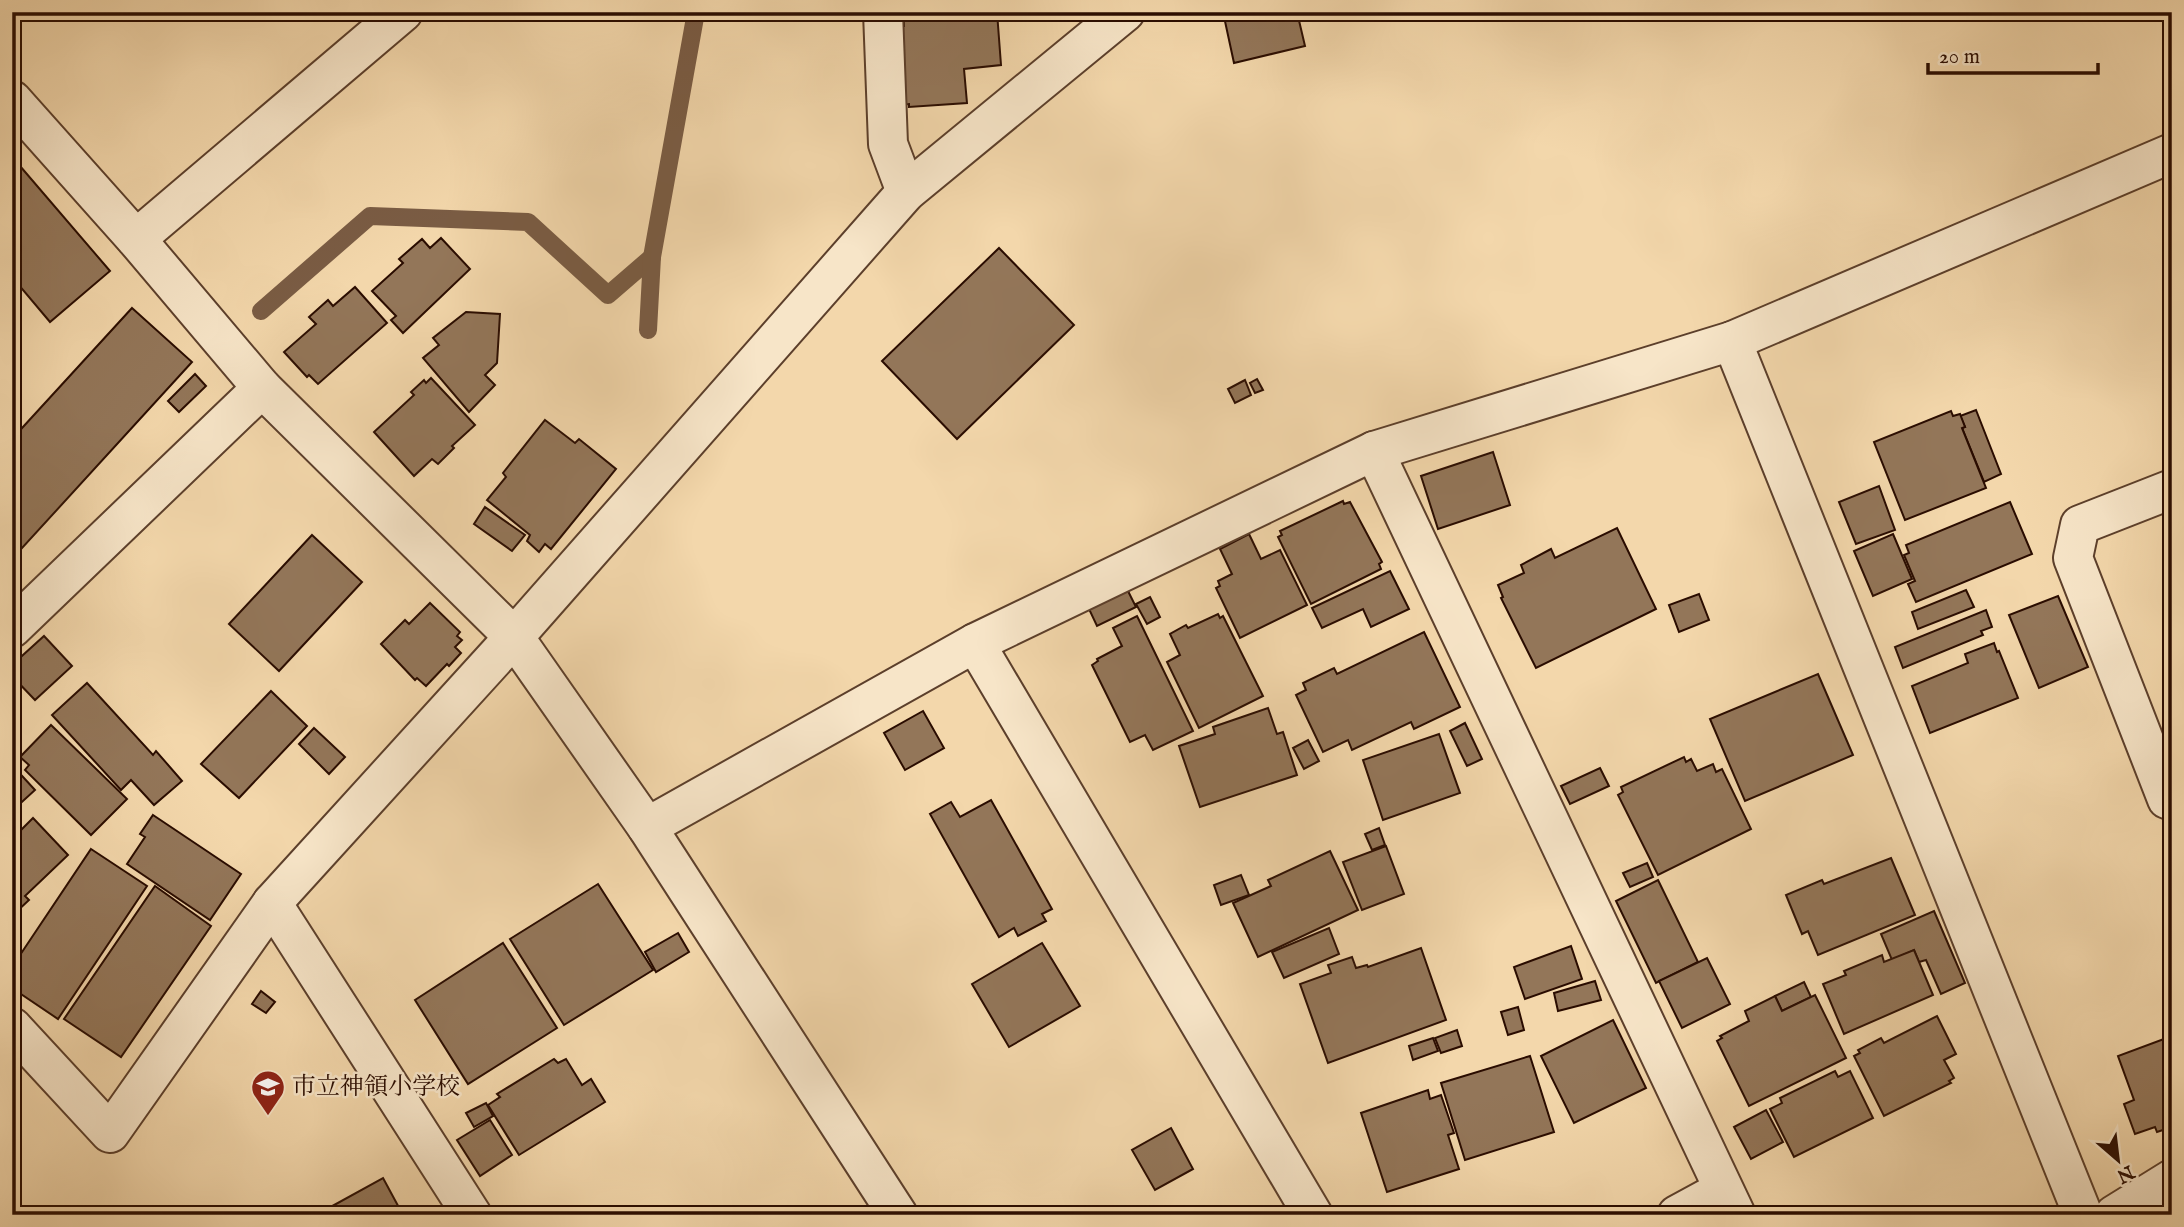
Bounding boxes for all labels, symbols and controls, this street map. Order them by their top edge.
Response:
scale bar [1928,32,2098,76]
text: 20 m [1939,44,1980,71]
school or university icon: 市立神領小学校 [249,1068,287,1117]
place label: 市立神領小学校 [292,1072,460,1103]
north arrow [2082,1126,2152,1196]
text: N [2112,1158,2139,1188]

